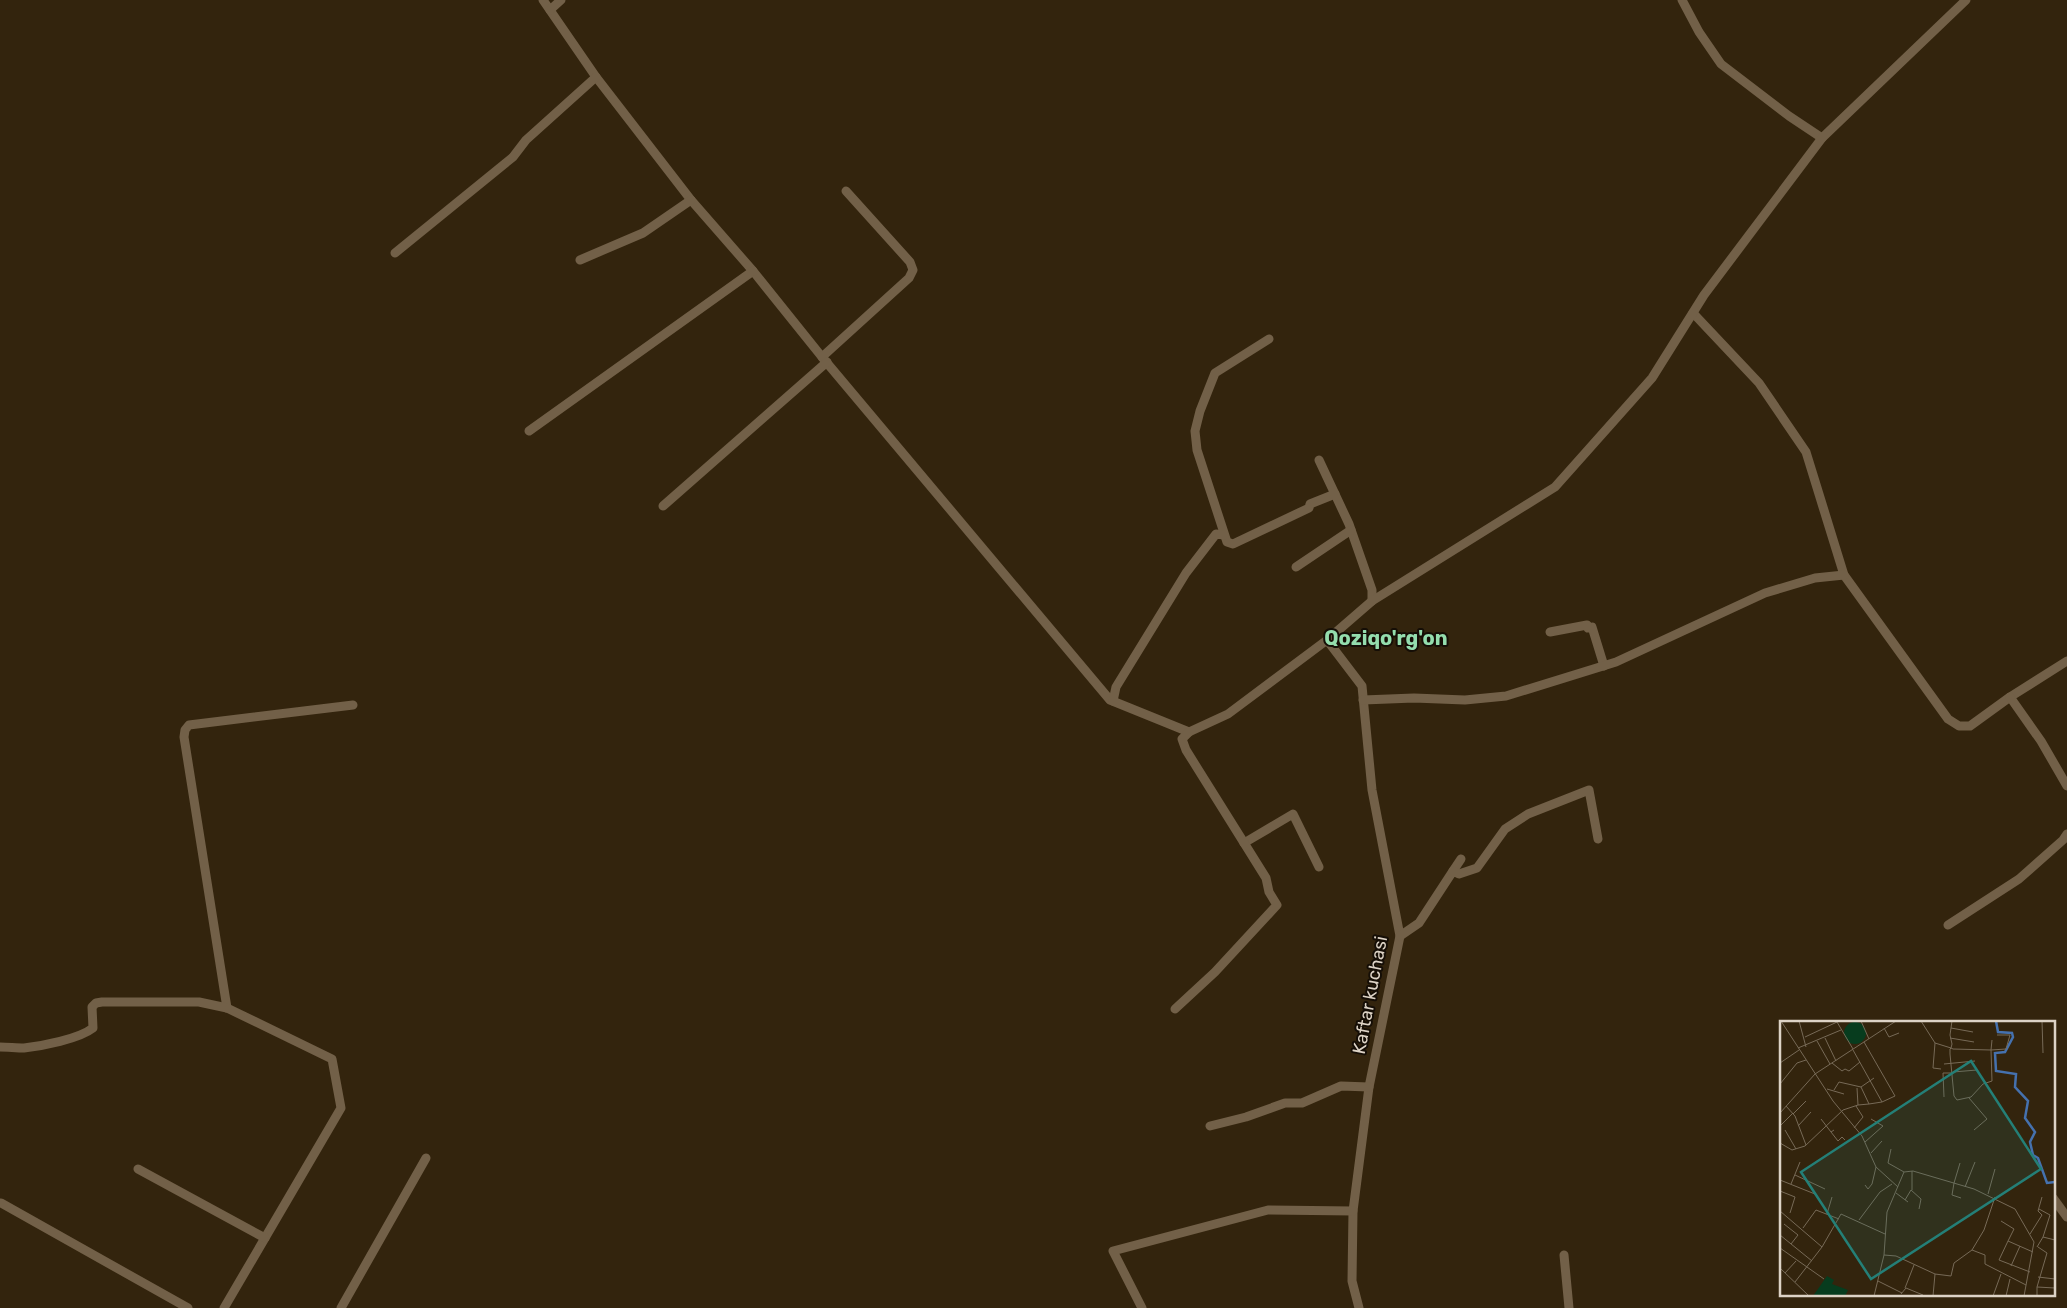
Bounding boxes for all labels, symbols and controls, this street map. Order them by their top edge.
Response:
district label: Qoziqo'rg'on [1324,626,1448,650]
street label: Kaftar kuchasi [1348,934,1392,1056]
inset map [1780,1021,2054,1296]

